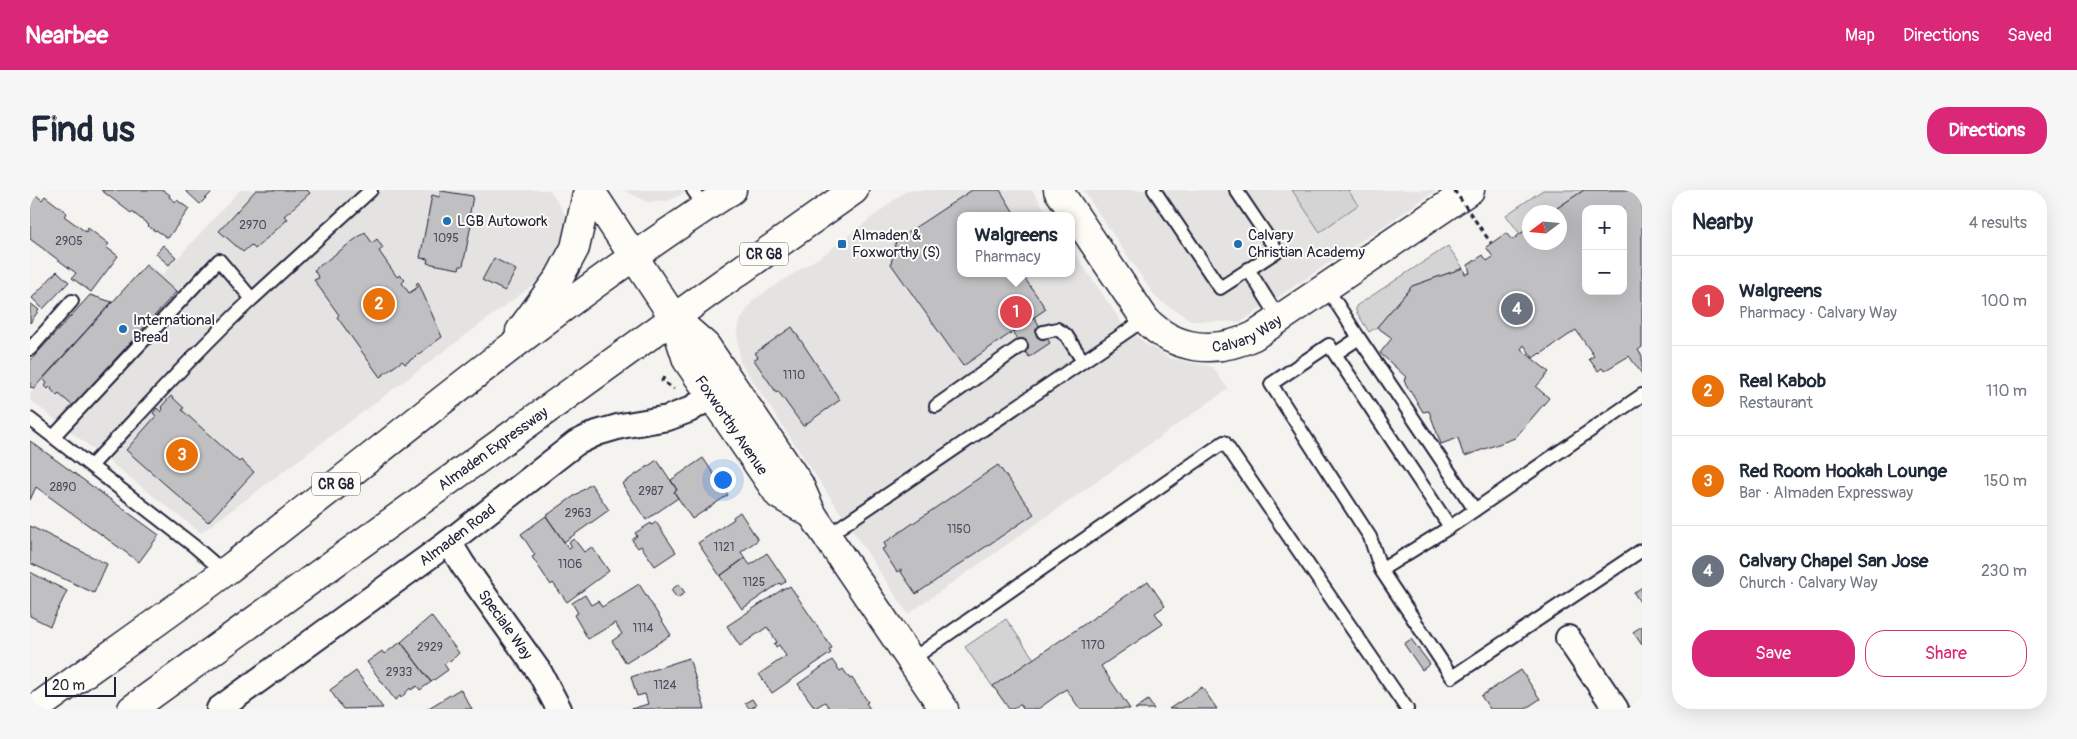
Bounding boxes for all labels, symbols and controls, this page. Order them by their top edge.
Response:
text: Nearbee [25,21,108,50]
text: Map [1845,24,1875,47]
text: Directions [1903,24,1979,47]
text: Saved [2007,24,2052,47]
button: Directions [1927,107,2047,154]
text: Find us [30,108,135,152]
north arrow [1522,205,1567,250]
map controls [1582,205,1627,295]
button: + [1582,205,1627,250]
text: Nearby [1692,209,1753,236]
place label: LGB Autowork [457,212,548,231]
popup [957,212,1075,277]
text: 4 results [1969,213,2027,233]
marker: LGB Autowork [441,215,453,227]
house number: 2970 [239,218,267,233]
text: Walgreens [975,223,1057,247]
place label: Almaden & Foxworthy (S) [852,226,941,262]
place label: Calvary Christian Academy [1248,226,1365,262]
house number: 1095 [433,231,459,246]
house number: 2905 [55,234,83,249]
marker: Almaden & Foxworthy (S) [836,238,848,250]
marker: Calvary Christian Academy [1232,238,1244,250]
road number: CR G8 [740,242,788,266]
text: Pharmacy [975,247,1041,267]
button: − [1582,250,1627,295]
text: Walgreens [1739,279,1822,303]
pin: 2 [363,285,395,323]
pin: 4 [1501,290,1533,328]
text: 1 [1705,291,1711,311]
text: 100 m [1981,291,2027,311]
pin: 1 [1000,293,1032,331]
text: Pharmacy · Calvary Way [1739,303,1897,323]
place label: International Bread [133,311,215,347]
street label: Calvary Way [1211,311,1286,357]
marker: International Bread [117,323,129,335]
house number: 1110 [783,368,805,383]
text: Real Kabob [1739,369,1826,393]
street label: Foxworthy Avenue [690,372,772,479]
text: 2 [1704,381,1712,401]
text: 110 m [1986,381,2027,401]
text: Restaurant [1739,393,1813,413]
street label: Almaden Expressway [434,403,552,495]
pin: 3 [166,436,198,474]
text: Red Room Hookah Lounge [1739,459,1947,483]
your location [710,467,736,493]
text: 3 [1704,471,1712,491]
text: 150 m [1983,471,2027,491]
road number: CR G8 [312,472,360,496]
house number: 2890 [49,480,77,495]
text: Bar · Almaden Expressway [1739,483,1913,503]
house number: 2987 [638,484,664,499]
street label: Almaden Road [416,500,500,571]
house number: 2963 [565,506,592,521]
house number: 1150 [947,522,971,537]
house number: 1121 [714,540,734,555]
text: Calvary Chapel San Jose [1739,549,1928,573]
house number: 1106 [558,557,582,572]
text: 4 [1703,561,1713,581]
text: 230 m [1981,561,2027,581]
text: Church · Calvary Way [1739,573,1878,593]
house number: 1125 [743,575,765,590]
street label: Speciale Way [474,586,537,664]
house number: 1114 [632,621,654,636]
button: Save [1692,630,1855,677]
button: Share [1865,630,2027,677]
house number: 1170 [1081,638,1105,653]
house number: 2929 [417,640,443,655]
house number: 2933 [386,665,412,680]
scale bar [45,674,116,697]
text: 20 m [52,677,85,694]
house number: 1124 [653,678,677,693]

